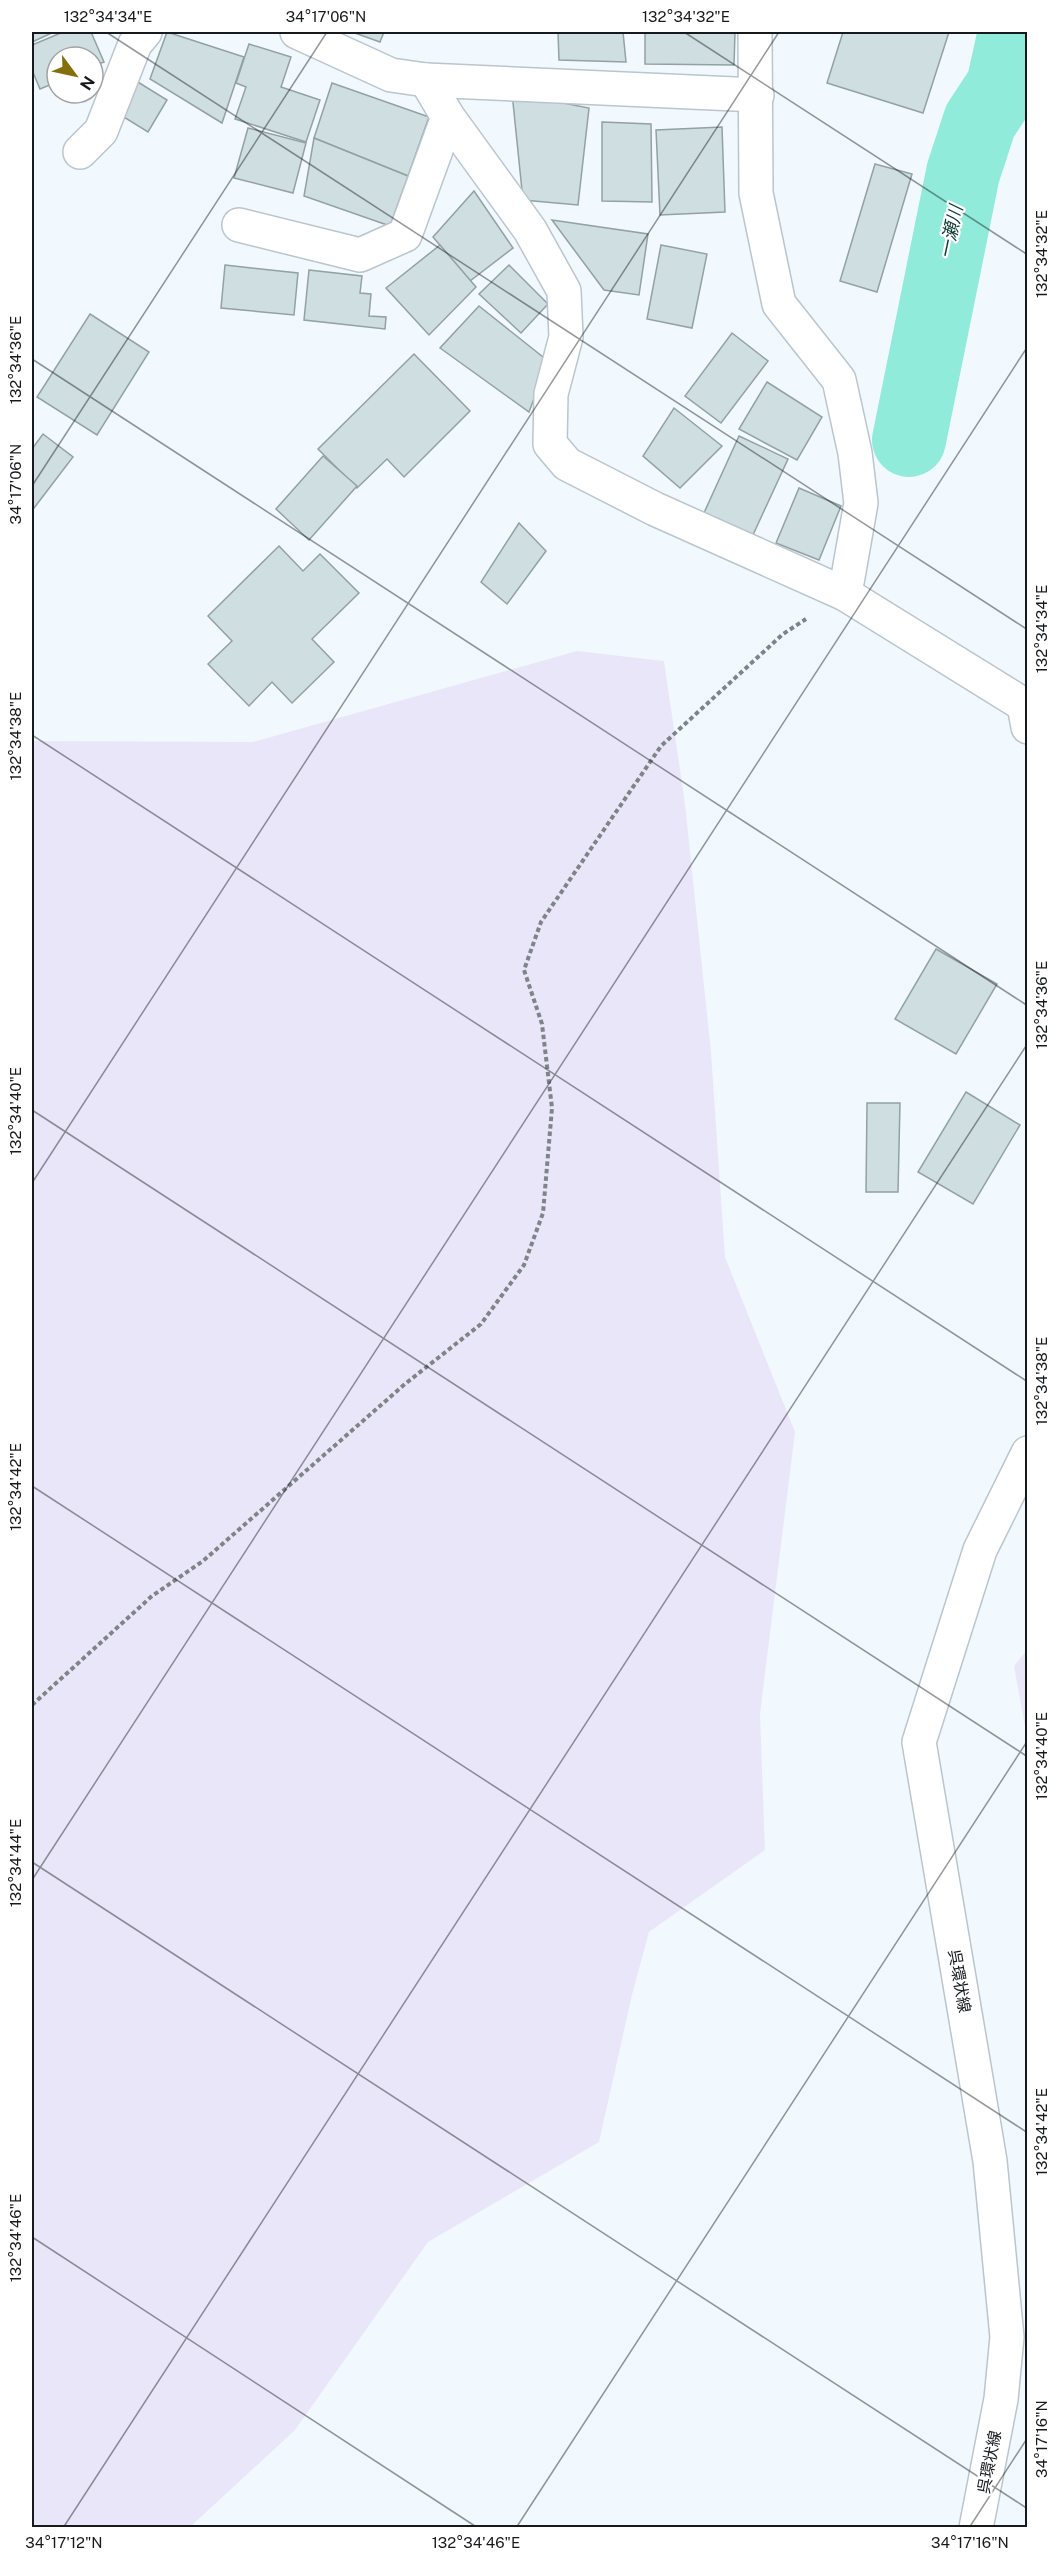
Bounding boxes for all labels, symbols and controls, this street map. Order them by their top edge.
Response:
text: 132°34'34"E [64,8,152,25]
text: 34°17'06"N [286,8,366,25]
text: 132°34'32"E [642,8,730,25]
north arrow [45,45,105,105]
text: N [76,72,99,93]
water label: 一瀬川 [935,201,967,260]
text: 132°34'32"E [1033,210,1050,298]
text: 132°34'36"E [7,316,24,404]
text: 34°17'06"N [7,444,24,524]
text: 132°34'34"E [1033,585,1050,673]
text: 132°34'38"E [7,692,24,780]
text: 132°34'36"E [1033,961,1050,1049]
text: 132°34'40"E [7,1067,24,1155]
text: 132°34'38"E [1033,1337,1050,1425]
text: 132°34'42"E [7,1443,24,1531]
text: 132°34'40"E [1033,1712,1050,1800]
text: 132°34'44"E [7,1819,24,1907]
street label: 呉環状線 [945,1948,974,2014]
text: 132°34'42"E [1033,2088,1050,2176]
text: 132°34'46"E [7,2194,24,2282]
text: 34°17'16"N [1033,2400,1050,2478]
street label: 呉環状線 [974,2429,1005,2495]
text: 34°17'12"N [25,2534,103,2551]
text: 132°34'46"E [432,2534,520,2551]
text: 34°17'16"N [931,2534,1009,2551]

